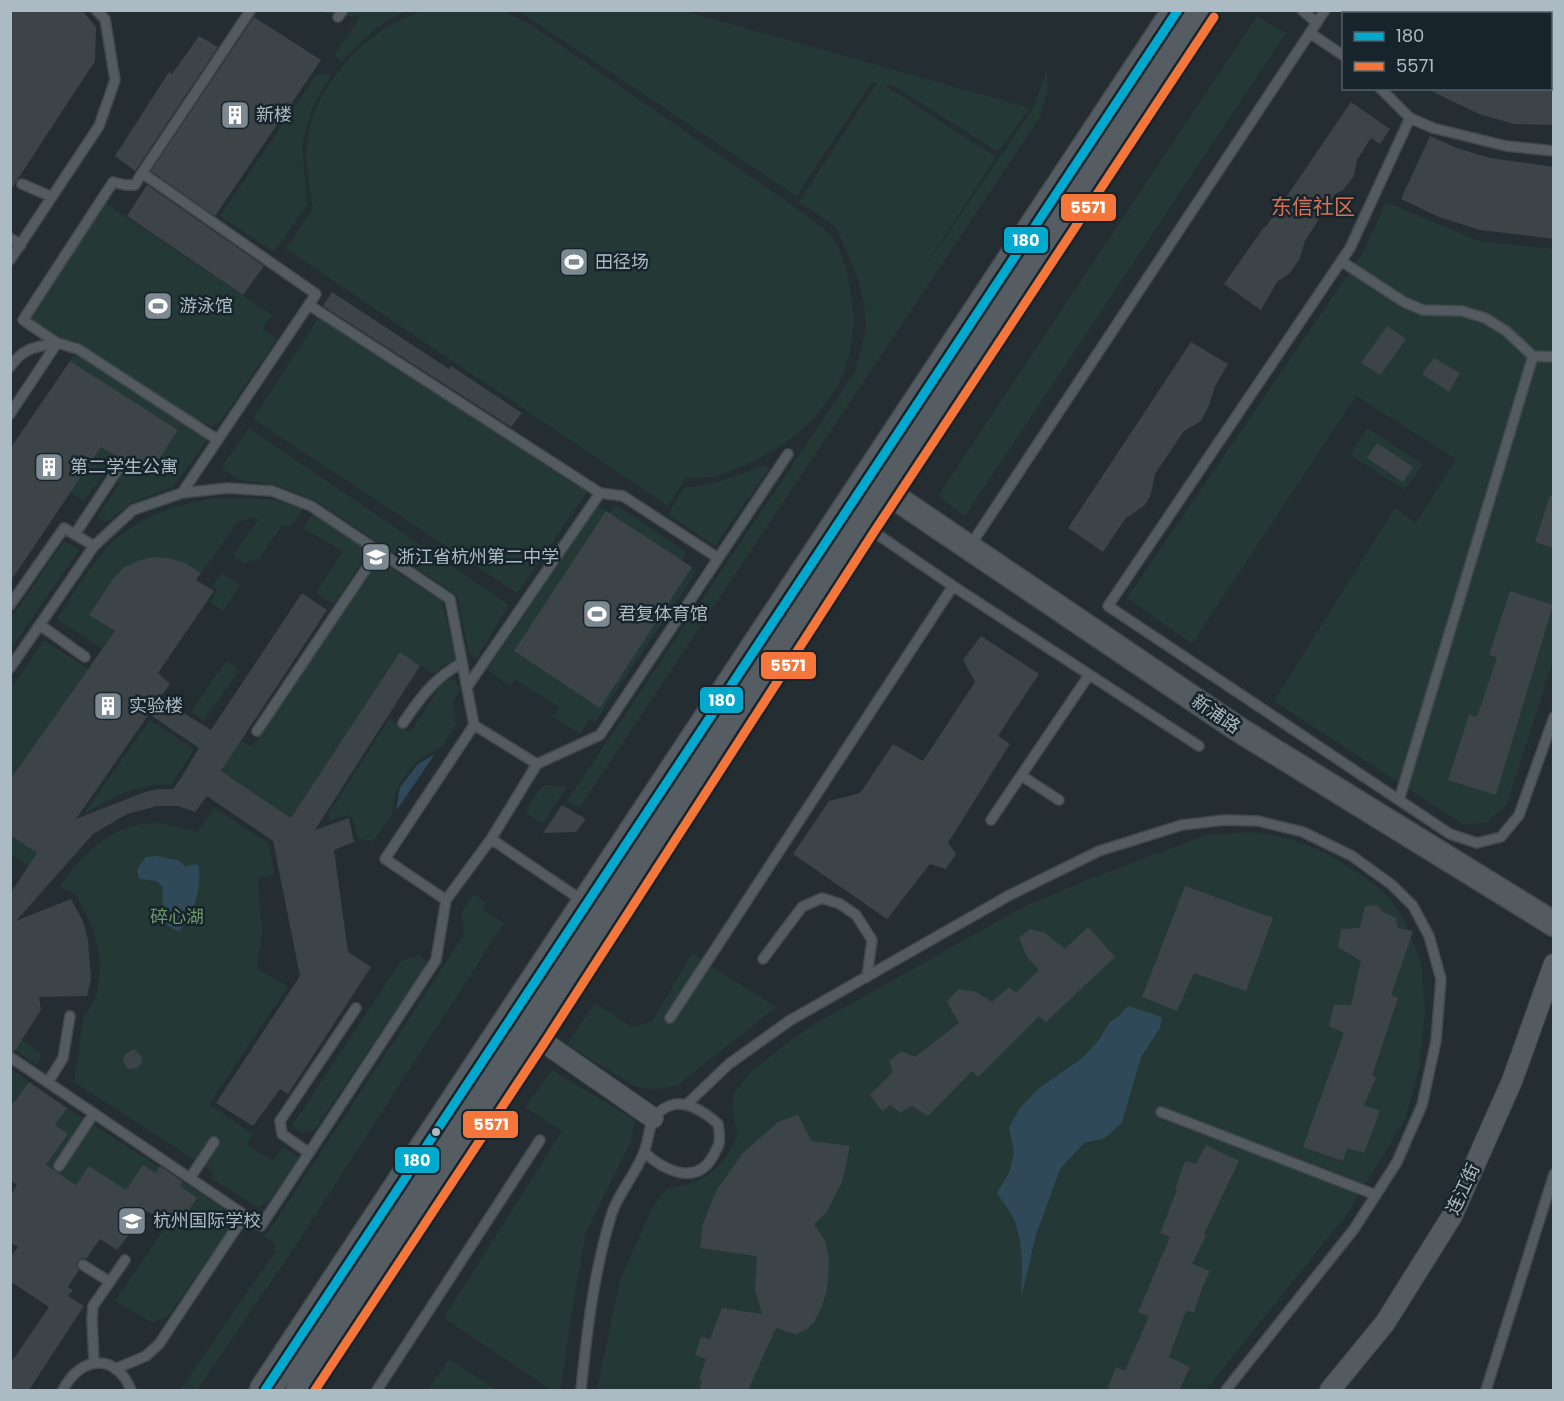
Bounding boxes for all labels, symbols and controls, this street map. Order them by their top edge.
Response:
legend [1342,12,1552,90]
text: 180 [1396,23,1424,48]
text: 5571 [1396,53,1434,78]
building icon: 新楼 [219,99,251,131]
place label: 新楼 [256,102,292,127]
district label: 东信社区 [1271,192,1355,221]
line badge: 5571 [1060,193,1117,222]
text: 5571 [1070,196,1106,219]
line badge: 180 [1003,226,1049,254]
text: 180 [1013,229,1039,252]
sports icon: 田径场 [558,246,590,278]
place label: 田径场 [595,249,649,274]
sports icon: 游泳馆 [142,290,174,322]
place label: 游泳馆 [179,293,233,318]
building icon: 第二学生公寓 [33,451,65,483]
place label: 第二学生公寓 [70,454,178,479]
school or university icon: 浙江省杭州第二中学 [360,541,392,573]
place label: 浙江省杭州第二中学 [397,544,559,569]
sports icon: 君复体育馆 [581,598,613,630]
place label: 君复体育馆 [618,601,708,626]
line badge: 5571 [760,651,817,680]
text: 5571 [770,654,806,677]
line badge: 180 [699,686,744,714]
street label: 新浦路 [1187,688,1246,739]
text: 180 [709,689,735,712]
building icon: 实验楼 [92,690,124,722]
place label: 实验楼 [129,693,183,718]
park label: 碎心湖 [150,904,204,929]
line badge: 5571 [462,1110,519,1139]
text: 5571 [473,1113,509,1136]
unlabelled marker [430,1126,442,1138]
line badge: 180 [394,1146,440,1174]
text: 180 [404,1149,430,1172]
street label: 连江街 [1440,1159,1485,1219]
school or university icon: 杭州国际学校 [116,1205,148,1237]
place label: 杭州国际学校 [153,1208,261,1233]

